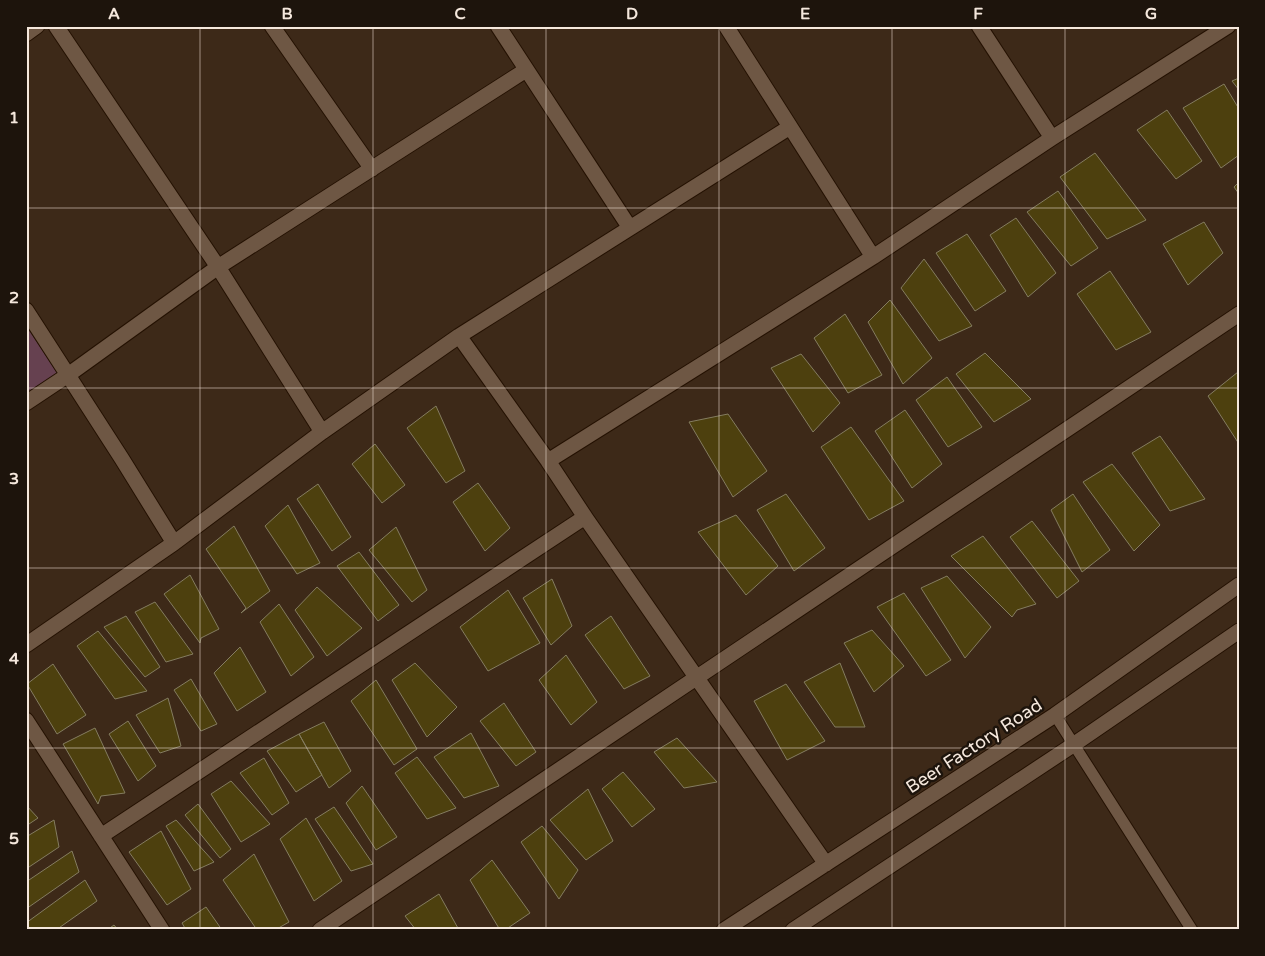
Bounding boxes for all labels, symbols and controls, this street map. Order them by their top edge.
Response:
text: A [108,4,120,24]
text: B [281,4,293,24]
text: C [454,4,466,24]
text: D [626,4,638,24]
text: E [800,4,810,24]
text: F [973,4,983,24]
text: G [1145,4,1157,24]
text: 1 [9,108,19,128]
text: 2 [9,288,19,308]
text: 3 [9,469,19,489]
text: 4 [9,649,19,669]
street label: Beer Factory Road [902,694,1046,798]
text: 5 [9,829,19,849]

